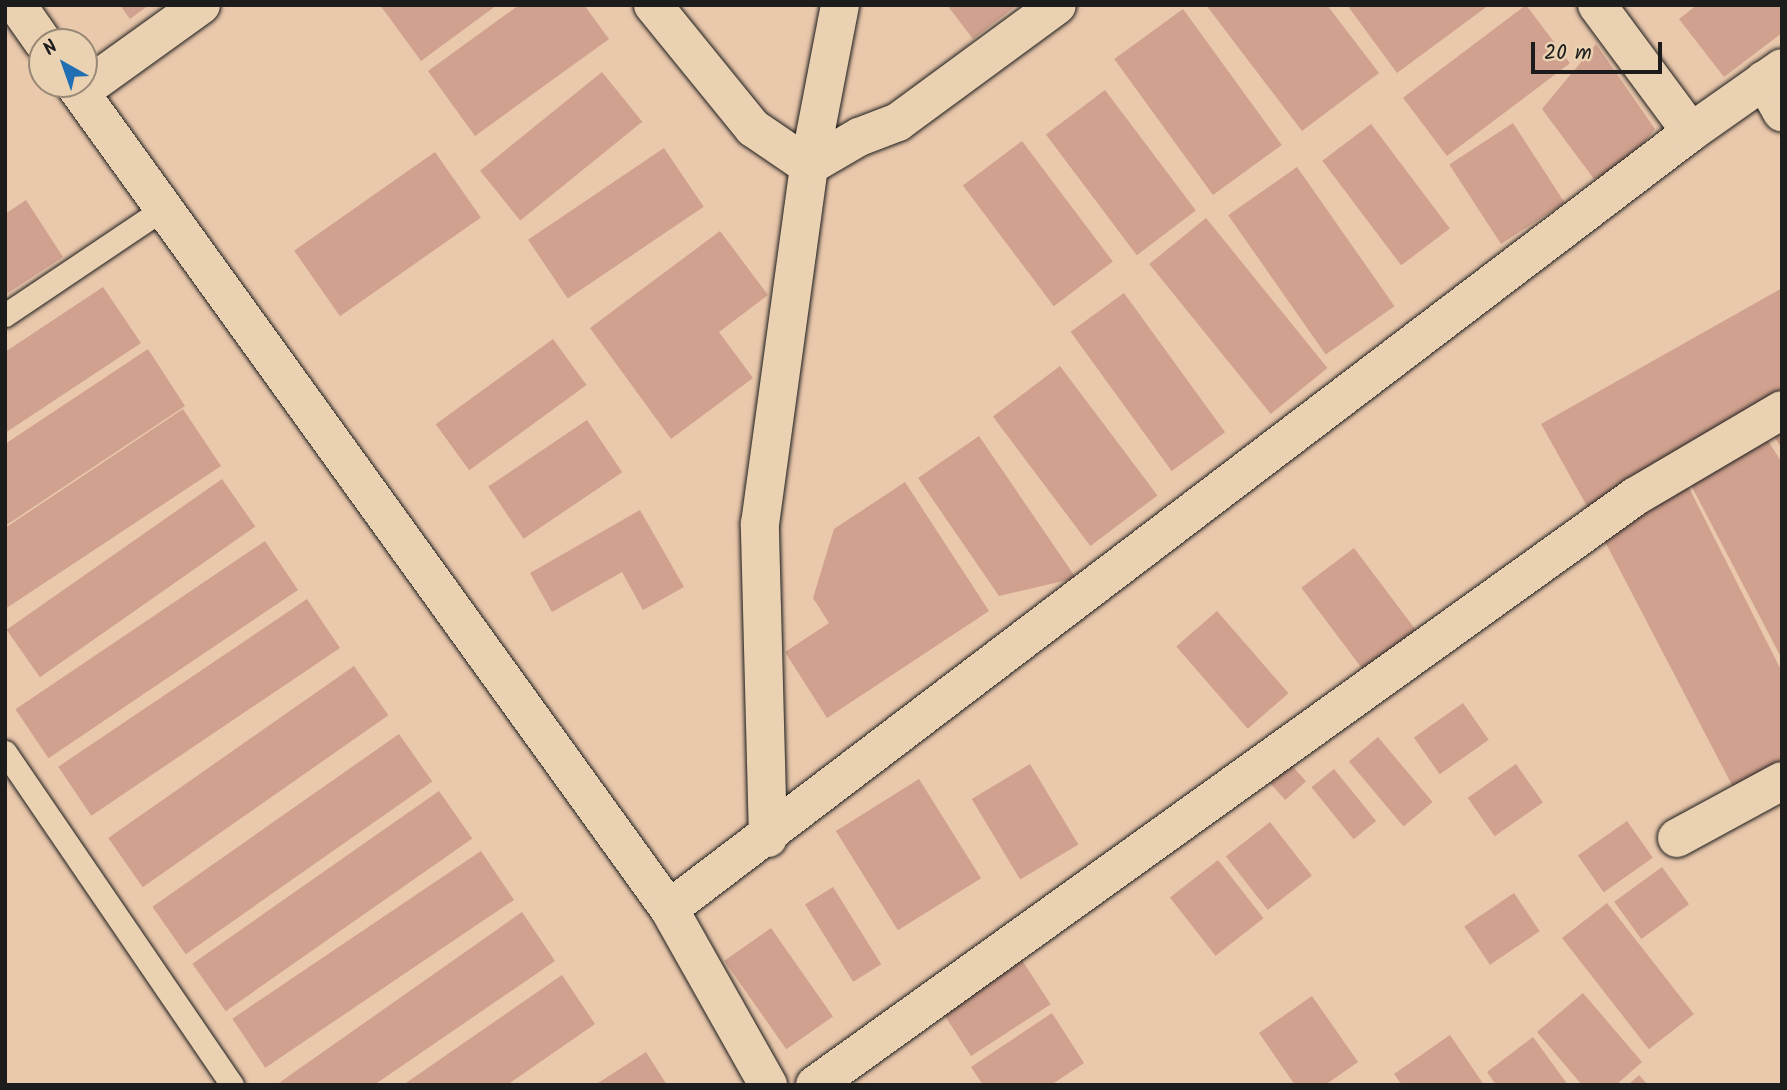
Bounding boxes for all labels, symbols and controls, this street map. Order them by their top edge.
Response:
north arrow [28,28,98,98]
scale bar [1535,28,1666,72]
text: N [37,33,65,64]
text: 20 m [1544,37,1592,70]

